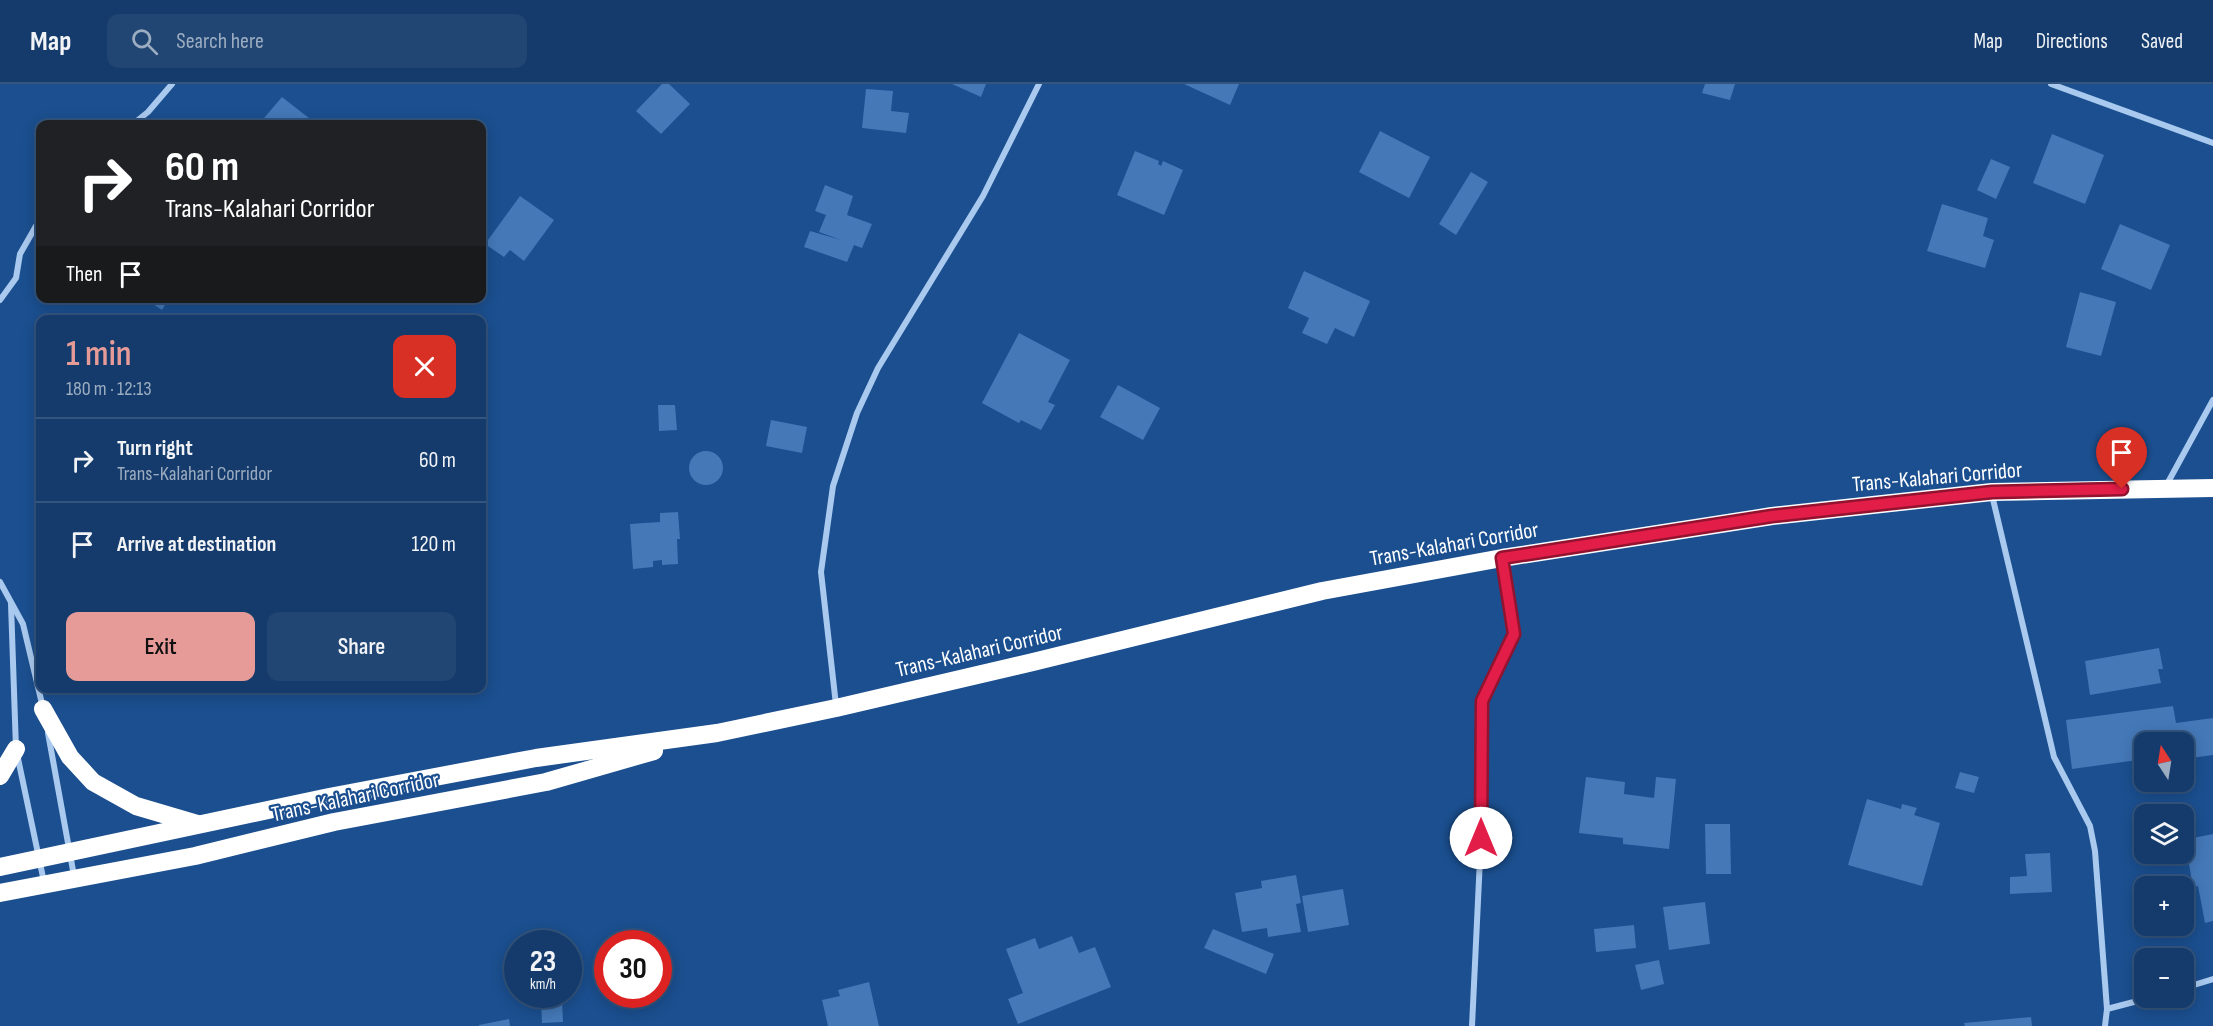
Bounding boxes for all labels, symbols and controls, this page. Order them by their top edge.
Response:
search box [107,14,527,68]
text: Map [30,25,71,58]
icon: search [128,25,161,58]
text: Search here [176,28,264,55]
text: Map [1973,29,2003,54]
text: Directions [2036,29,2108,54]
text: Saved [2141,29,2183,54]
text: 60 m [165,142,239,193]
icon: right [66,144,144,222]
text: Trans-Kalahari Corridor [165,193,375,225]
icon: arrive [114,258,147,291]
text: Then [66,261,102,288]
text: 1 min [66,333,131,376]
button: close [393,335,456,398]
text: 180 m · 12:13 [66,377,152,401]
pin [2096,427,2147,489]
text: Turn right [117,435,193,462]
icon: arrive [2105,436,2138,469]
icon: right [66,444,99,477]
text: 60 m [419,447,456,474]
street label: Trans-Kalahari Corridor [1851,457,2023,498]
text: Trans-Kalahari Corridor [117,462,272,486]
street label: Trans-Kalahari Corridor [1368,516,1541,573]
icon: arrive [66,528,99,561]
text: Arrive at destination [117,531,276,558]
text: 120 m [412,531,456,558]
button: Exit [66,612,255,681]
button: Share [267,612,456,681]
street label: Trans-Kalahari Corridor [893,619,1066,684]
north arrow [2134,732,2194,792]
map controls [2134,732,2194,1008]
street label: Trans-Kalahari Corridor [269,767,442,828]
button: layers [2134,804,2194,864]
position arrow [1449,806,1513,870]
button: + [2134,876,2194,936]
speed limit sign: 30 [594,930,672,1008]
text: 23 [530,944,556,980]
button: − [2134,948,2194,1008]
text: km/h [530,975,556,994]

